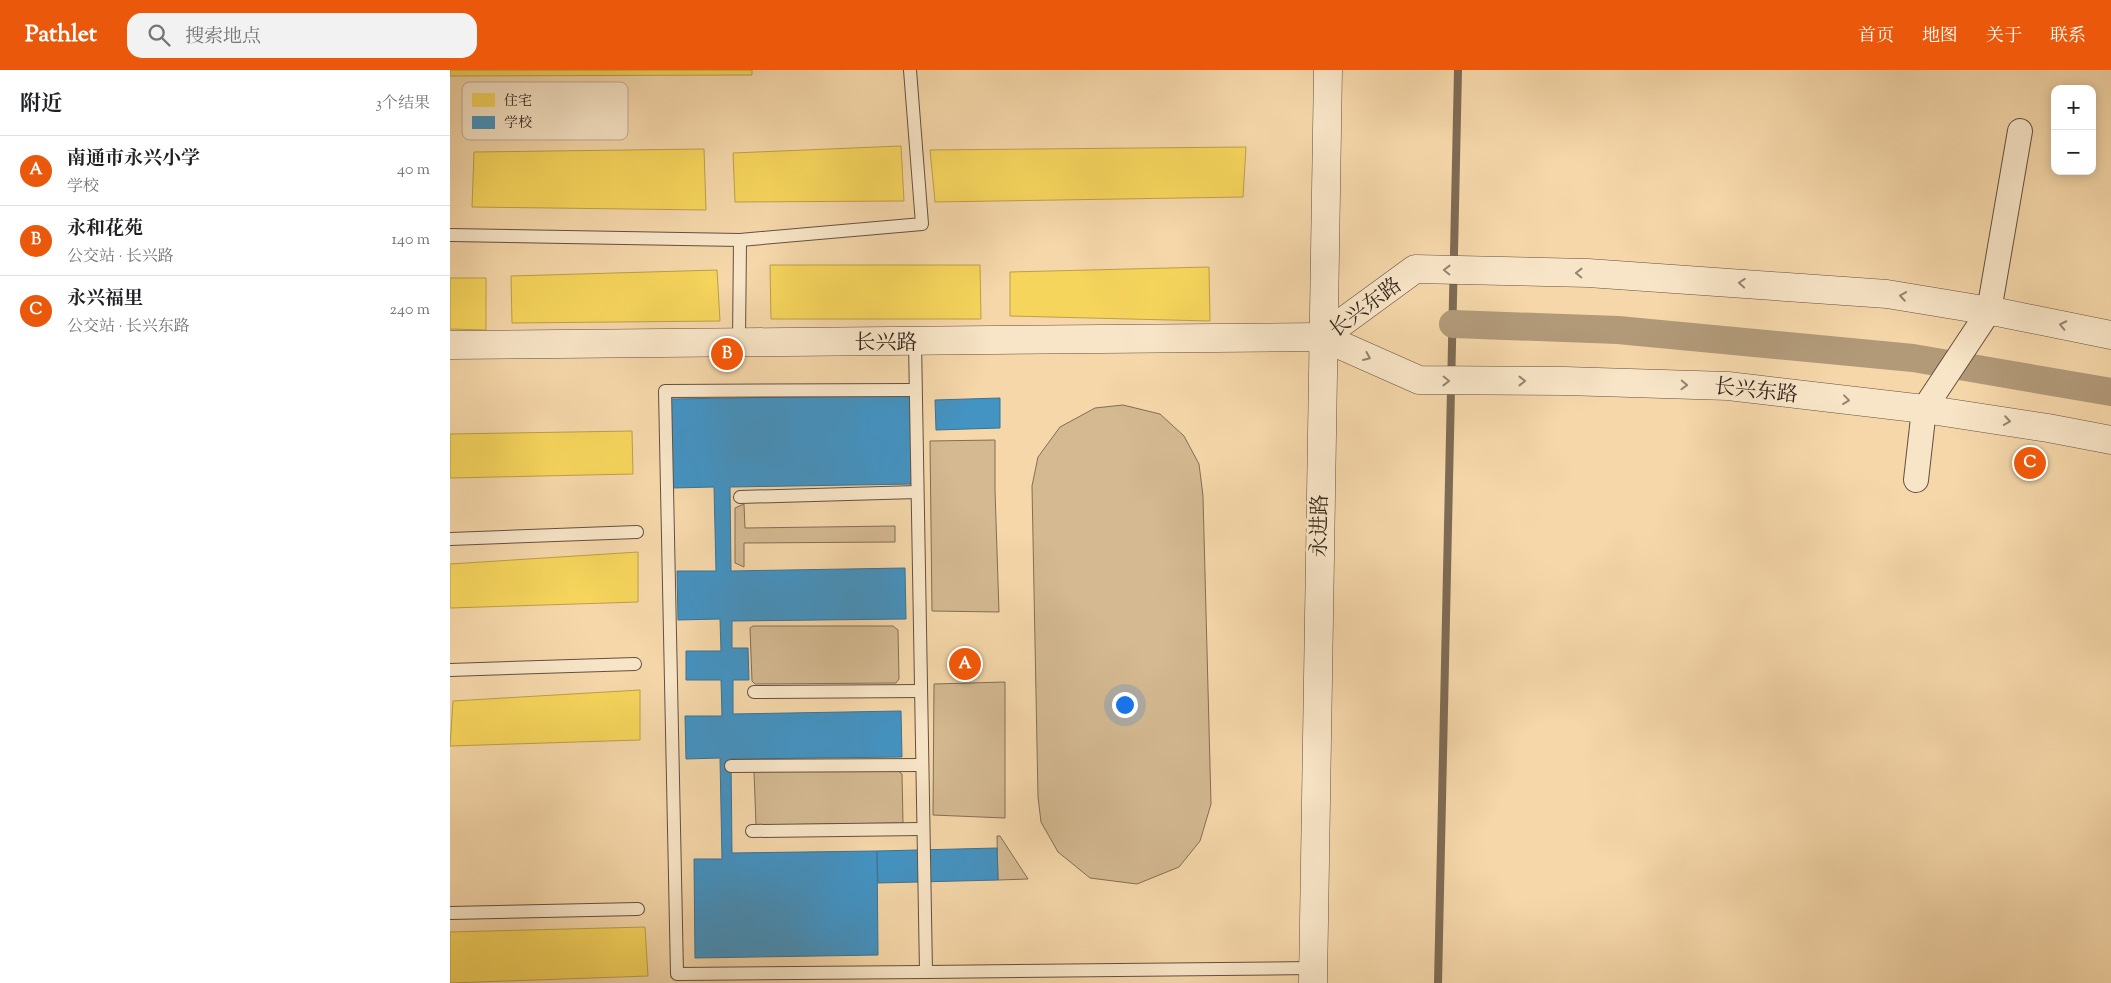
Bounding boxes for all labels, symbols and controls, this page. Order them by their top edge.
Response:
search box [127,13,477,58]
text: Pathlet [25,18,97,52]
icon: search [145,21,173,49]
text: 搜索地点 [185,24,261,51]
text: 首页 [1858,24,1894,50]
text: 地图 [1922,24,1958,50]
text: 关于 [1986,24,2022,50]
text: 联系 [2050,24,2086,50]
legend [462,82,628,140]
map controls [2051,85,2096,175]
button: + [2051,85,2096,130]
text: 附近 [20,90,62,120]
text: 住宅 [504,92,532,112]
text: 3个结果 [376,93,430,116]
text: 学校 [504,114,532,134]
button: − [2051,130,2096,175]
text: 南通市永兴小学 [67,146,200,173]
text: A [30,159,43,182]
text: 40 m [397,159,430,182]
text: 学校 [67,176,99,199]
text: 永和花苑 [67,216,143,243]
text: B [31,229,41,252]
text: 140 m [392,229,430,252]
text: 公交站 · 长兴路 [67,246,174,269]
one-way arrow [1443,264,1451,275]
one-way arrow [1575,267,1583,278]
street label: 长兴东路 [1324,271,1409,346]
one-way arrow [1737,277,1745,288]
text: 永兴福里 [67,286,143,313]
one-way arrow [1899,292,1908,302]
text: C [30,299,42,322]
text: 240 m [389,299,430,322]
text: 公交站 · 长兴东路 [67,316,190,339]
one-way arrow [2059,320,2068,331]
street label: 长兴路 [855,329,918,359]
pin: B [711,335,743,373]
one-way arrow [1362,351,1371,362]
street label: 长兴东路 [1712,373,1799,411]
one-way arrow [1442,375,1450,386]
one-way arrow [1518,376,1526,386]
one-way arrow [1680,379,1688,390]
one-way arrow [1842,394,1850,405]
one-way arrow [2003,416,2011,426]
pin: C [2014,444,2046,482]
street label: 永进路 [1305,494,1337,558]
pin: A [949,645,981,683]
your location [1112,692,1138,718]

